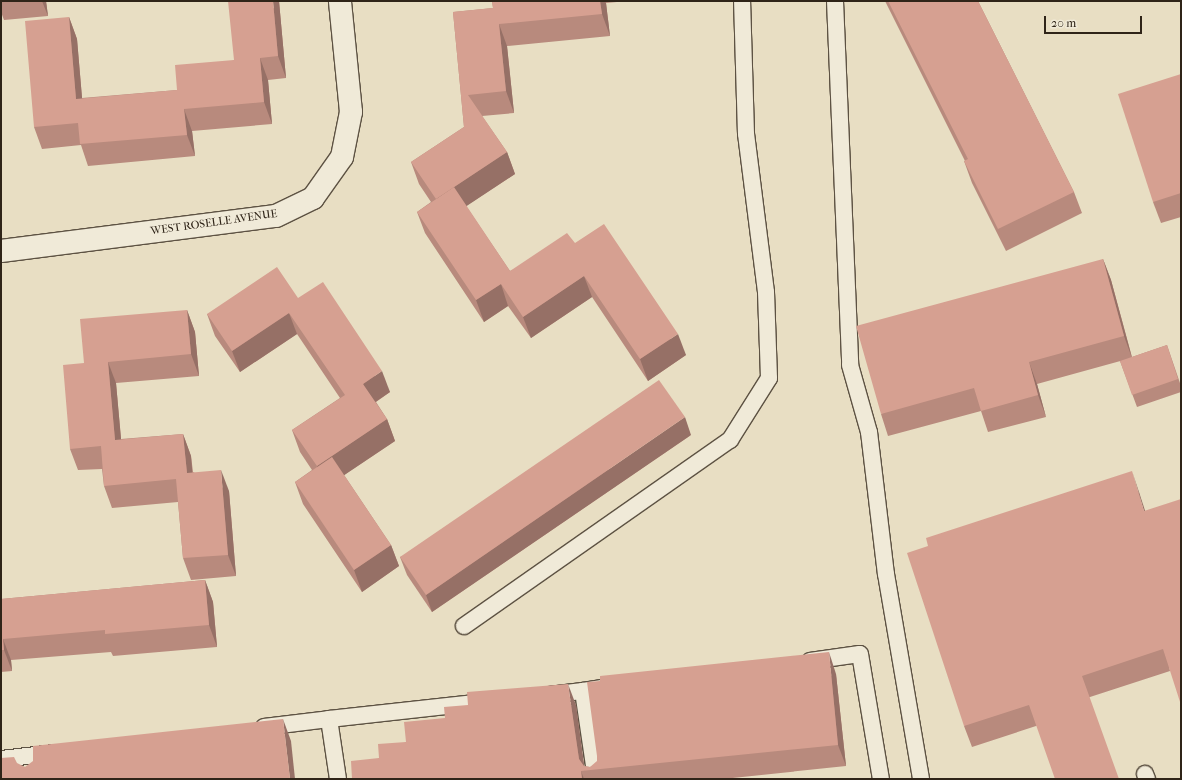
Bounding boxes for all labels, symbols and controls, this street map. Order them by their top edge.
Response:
scale bar [1046,8,1144,34]
text: 20 m [1051,16,1076,30]
street label: WEST ROSELLE AVENUE [150,208,278,238]

